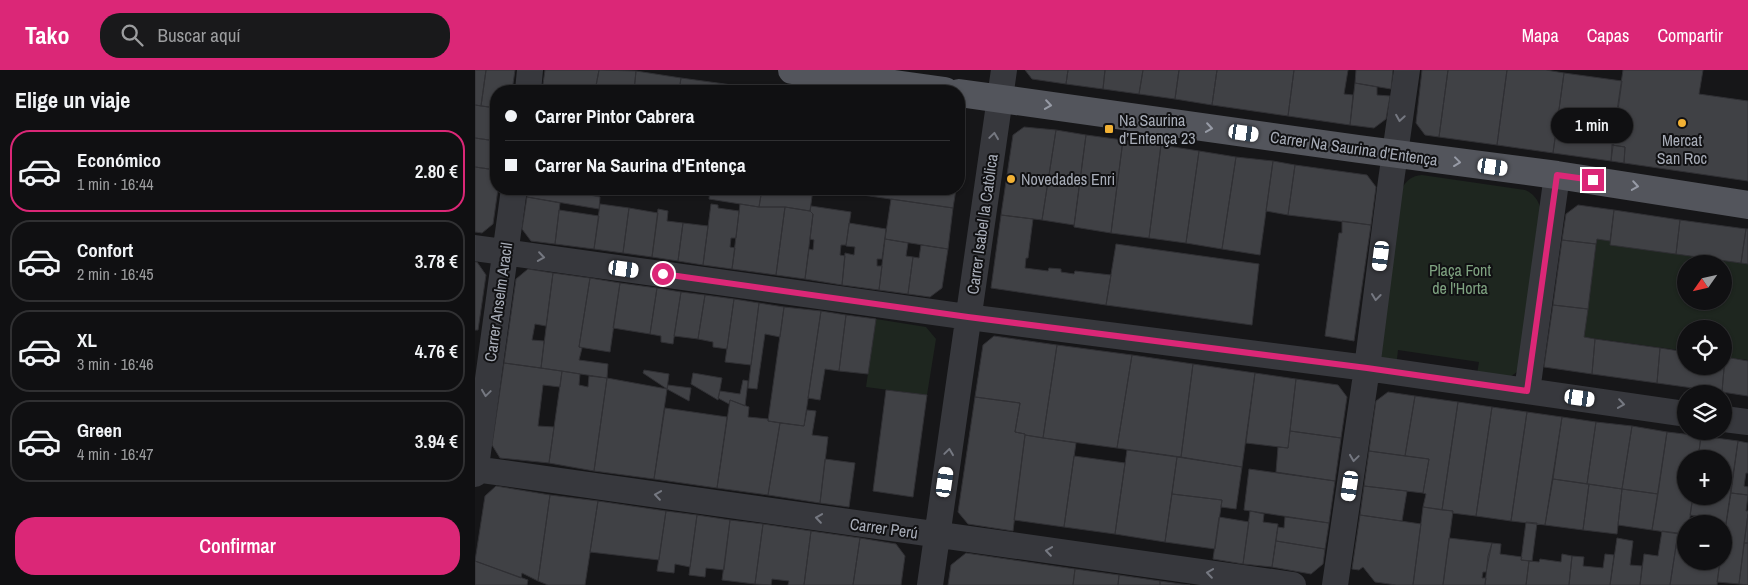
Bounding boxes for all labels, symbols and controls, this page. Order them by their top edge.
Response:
search box [100,13,450,58]
text: Tako [25,19,70,51]
icon: search [118,21,146,49]
text: Buscar aquí [158,22,241,48]
text: Mapa [1522,23,1559,48]
text: Capas [1587,23,1629,48]
text: Compartir [1657,23,1723,48]
text: Elige un viaje [15,85,130,115]
one-way arrow [1044,100,1052,110]
text: Carrer Pintor Cabrera [535,103,694,129]
callout: 1 min [1552,108,1634,142]
place label: Na Saurina d’Entença 23 [1119,109,1196,149]
text: 1 min [1575,114,1609,136]
one-way arrow [1395,115,1406,123]
marker: Mercat San Roc [1676,117,1688,129]
one-way arrow [1205,122,1213,133]
marker: Na Saurina d’Entença 23 [1103,123,1115,135]
car [1228,123,1259,143]
street label: Carrer Na Saurina d'Entença [1269,125,1440,171]
place label: Mercat San Roc [1657,129,1708,169]
one-way arrow [989,131,999,140]
text: Económico [77,147,161,173]
icon: car [17,149,62,194]
text: Carrer Na Saurina d'Entença [535,152,746,178]
street label: Carrer Isabel la Catòlica [961,152,1003,296]
one-way arrow [1453,156,1461,167]
car [1477,157,1508,177]
text: 2.80 € [415,158,458,184]
place label: Novedades Enri [1021,168,1115,190]
route end [1582,169,1604,191]
text: 1 min · 16:44 [77,173,154,195]
marker: Novedades Enri [1005,173,1017,185]
one-way arrow [1631,181,1639,191]
text: Confort [77,237,133,263]
icon: car [17,239,62,284]
car [1371,240,1390,272]
street label: Carrer Anselm Aracil [479,241,517,363]
text: 3.78 € [415,248,458,274]
one-way arrow [537,251,545,262]
north arrow [1677,255,1733,310]
map controls [1677,255,1732,570]
car [608,259,639,279]
park label: Plaça Font de l'Horta [1429,259,1491,299]
text: 2 min · 16:45 [77,263,154,285]
route start [652,263,674,285]
one-way arrow [1371,293,1382,301]
button: locate [1677,320,1732,375]
text: XL [77,327,97,353]
icon: car [17,329,62,374]
text: 4.76 € [415,338,458,364]
text: 3 min · 16:46 [77,353,154,375]
button: layers [1677,385,1732,440]
car [1564,388,1595,408]
one-way arrow [481,389,492,397]
one-way arrow [1617,398,1625,409]
text: Green [77,417,122,443]
icon: car [17,419,62,464]
text: 3.94 € [415,428,458,454]
text: 4 min · 16:47 [77,443,154,465]
one-way arrow [943,448,954,456]
button: + [1677,450,1732,505]
one-way arrow [1349,454,1360,462]
car [935,466,954,498]
car [1340,470,1359,502]
one-way arrow [654,491,662,501]
street label: Carrer Perú [849,512,919,544]
one-way arrow [814,514,823,524]
button: − [1677,515,1732,570]
button: Confirmar [15,517,460,575]
one-way arrow [1045,546,1053,557]
one-way arrow [1206,569,1214,579]

